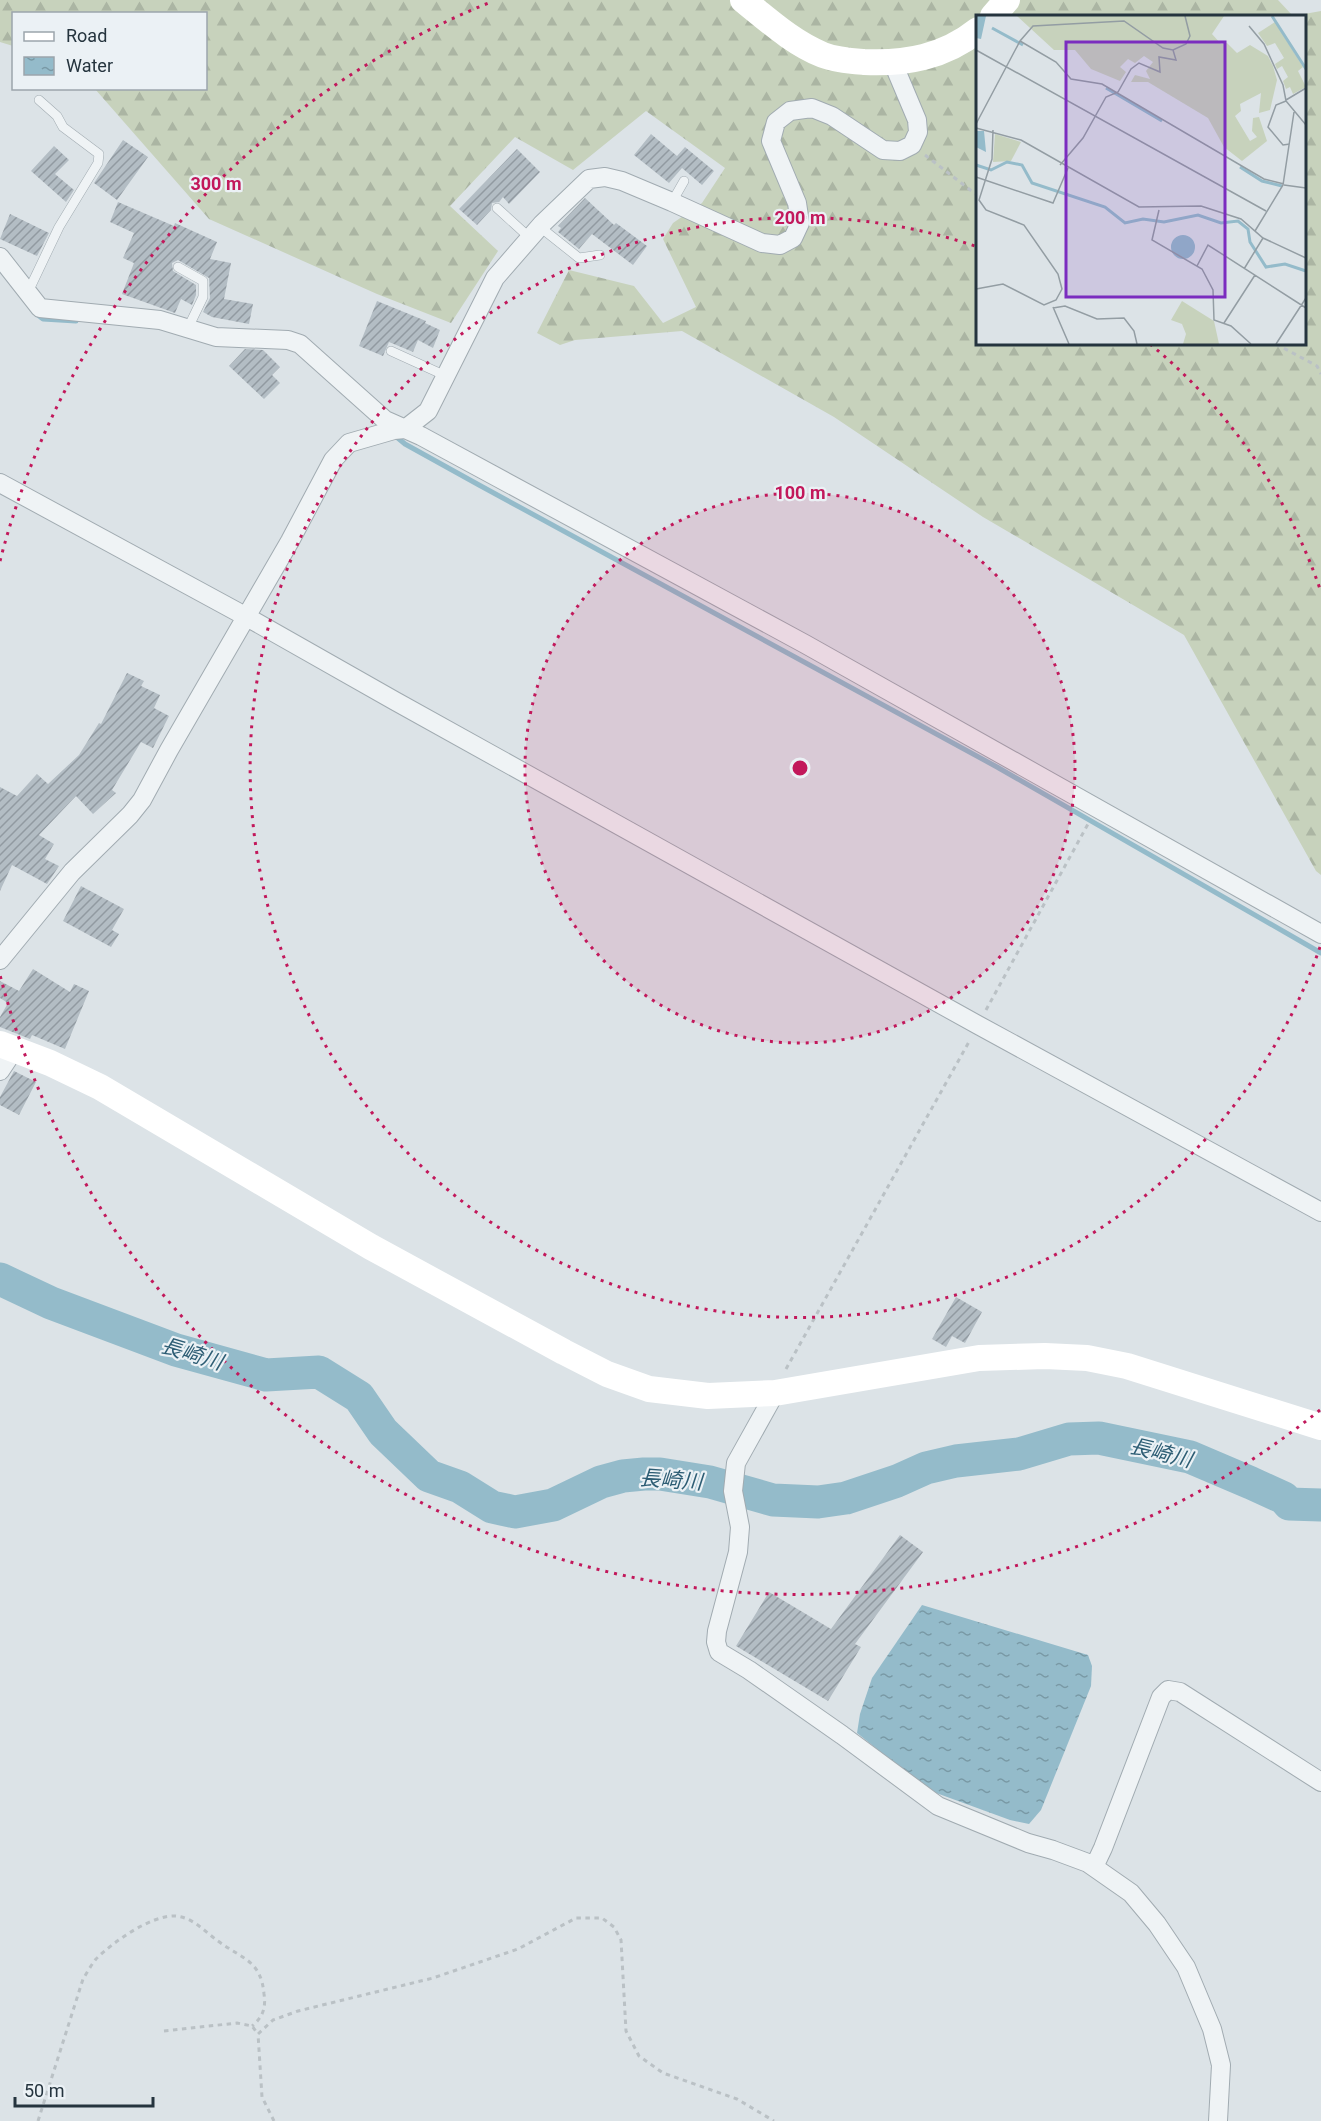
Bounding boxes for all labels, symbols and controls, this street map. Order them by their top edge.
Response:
legend [12,12,207,90]
inset map [976,15,1306,345]
text: Road [66,25,107,46]
text: Water [66,55,113,76]
text: 300 m [190,173,242,194]
text: 200 m [774,207,826,228]
text: 100 m [774,482,826,503]
centre of rings [790,758,810,778]
water label: 長崎川 [158,1333,228,1375]
water label: 長崎川 [1128,1434,1196,1473]
water label: 長崎川 [639,1466,705,1494]
scale bar [15,2070,153,2108]
text: 50 m [24,2080,64,2101]

